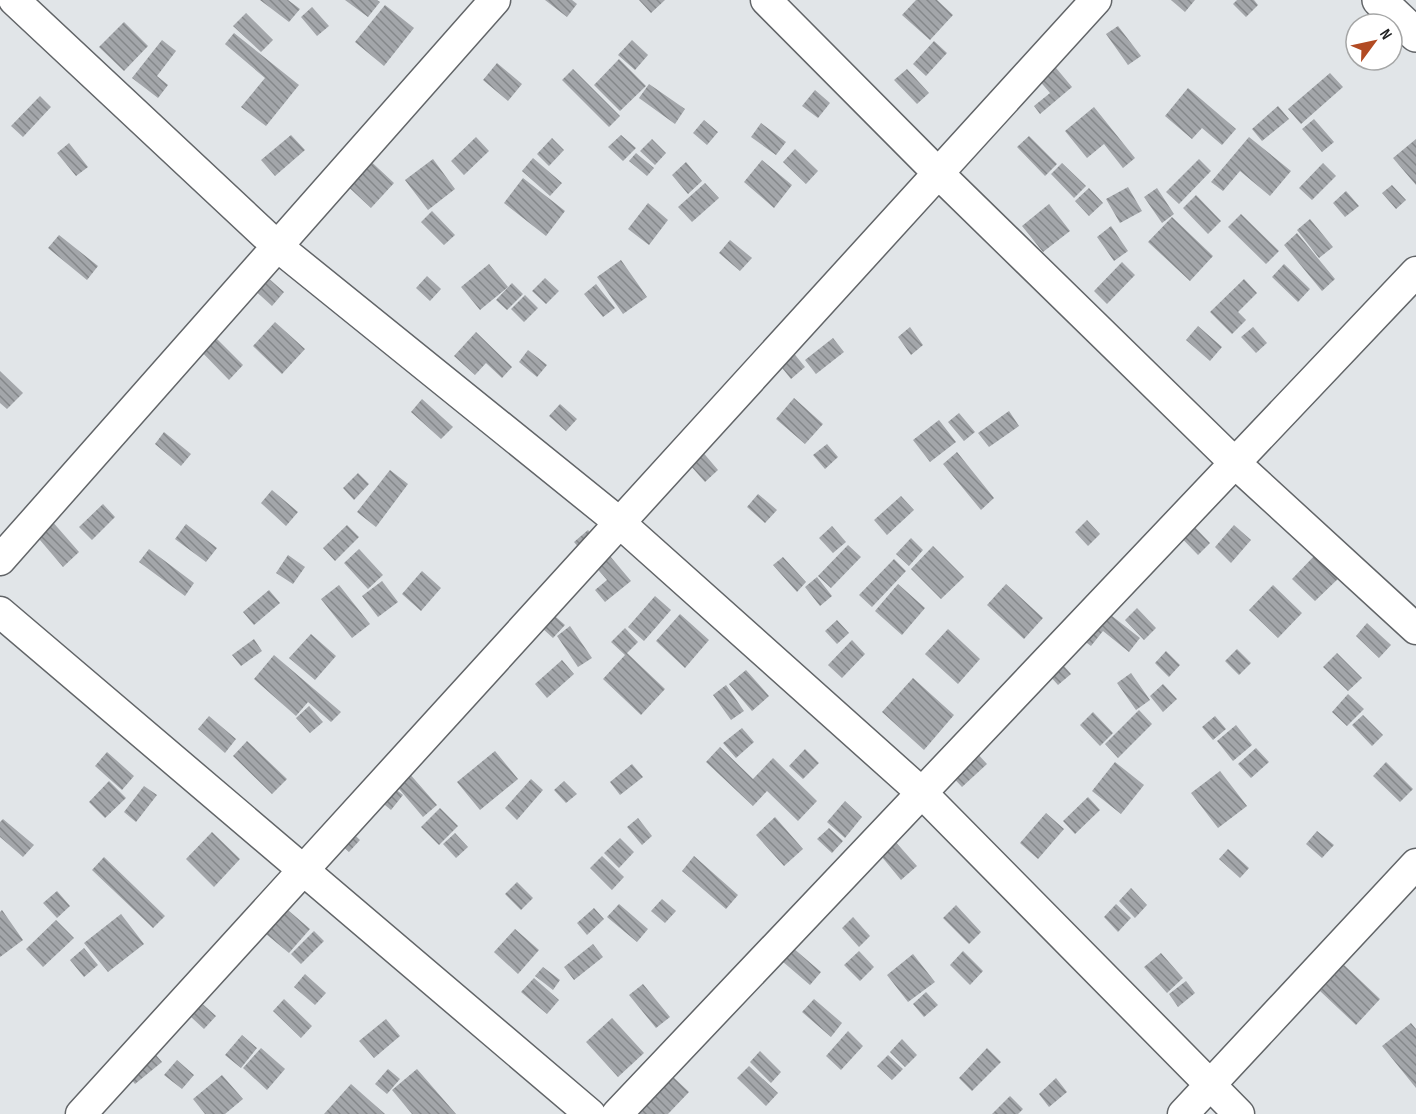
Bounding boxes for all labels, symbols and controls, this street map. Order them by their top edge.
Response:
north arrow [1344,12,1404,72]
text: N [1375,26,1396,43]

